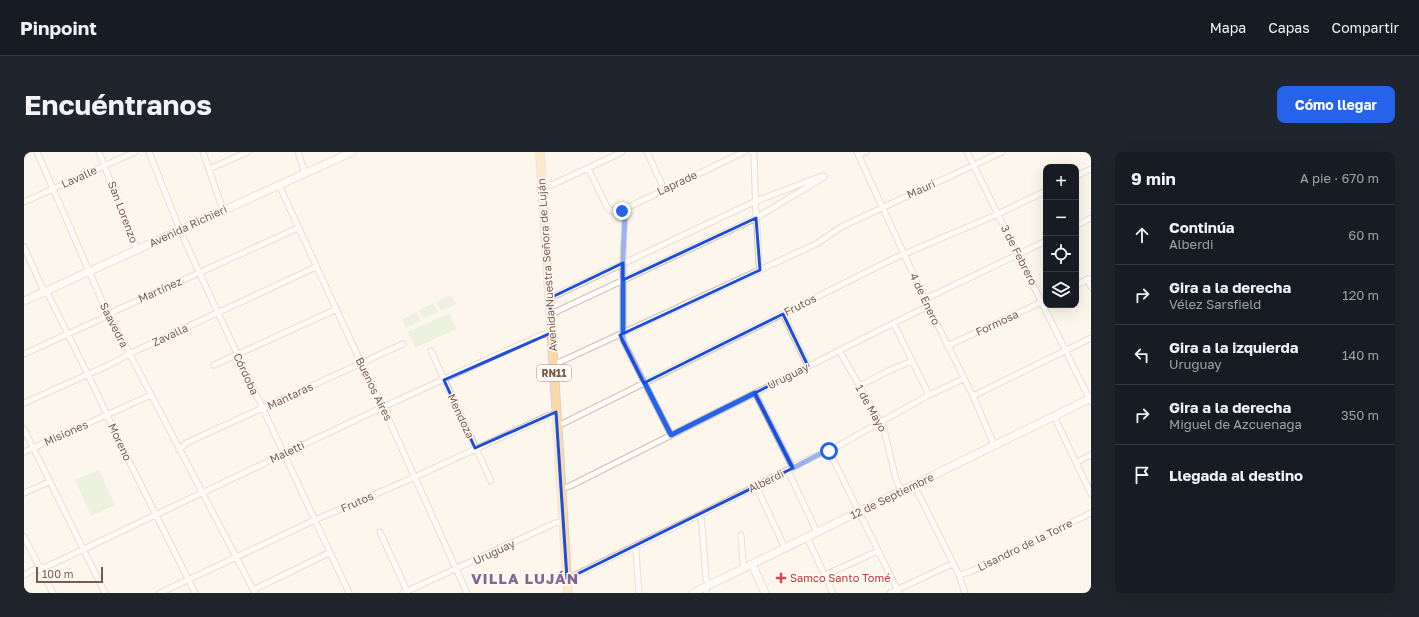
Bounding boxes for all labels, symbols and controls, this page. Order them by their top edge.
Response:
text: Pinpoint [20,16,97,39]
text: Mapa [1210,19,1246,36]
text: Capas [1268,19,1310,36]
text: Compartir [1332,19,1399,36]
button: Cómo llegar [1277,86,1395,123]
text: Encuéntranos [24,88,212,121]
street label: Lavalle [59,163,99,190]
map controls [1043,164,1079,308]
button: + [1043,164,1079,200]
street label: Laprade [655,168,699,198]
text: 9 min [1131,168,1176,189]
text: A pie · 670 m [1300,170,1379,186]
street label: Mauri [905,177,937,200]
street label: Avenida Nuestra Señora de Luján [534,178,559,352]
street label: San Lorenzo [106,179,141,245]
button: − [1043,200,1079,236]
street label: Avenida Richieri [147,202,229,249]
route end [613,202,631,220]
text: Continúa [1169,218,1235,236]
street label: 3 de Febrero [999,222,1040,287]
icon: ahead [1131,224,1153,246]
text: 60 m [1348,227,1379,243]
button: locate [1043,236,1079,272]
text: Alberdi [1169,236,1214,252]
street label: 4 de Enero [908,271,943,327]
button: layers [1043,272,1079,308]
street label: Martínez [136,274,184,305]
text: Gira a la derecha [1169,278,1291,296]
icon: right [1131,284,1153,306]
text: 120 m [1342,287,1379,303]
street label: Frutos [782,291,818,318]
text: Vélez Sarsfield [1169,296,1261,312]
street label: Saavedra [98,300,131,349]
street label: Formosa [973,307,1020,338]
street label: Zavalla [150,321,190,348]
text: Gira a la izquierda [1169,338,1299,356]
icon: left [1131,344,1153,366]
text: 140 m [1342,347,1379,363]
street label: Córdoba [231,351,262,397]
street label: Buenos Aires [353,355,396,423]
text: Uruguay [1169,356,1222,372]
street label: Uruguay [765,360,811,391]
road number: RN11 [537,365,571,381]
street label: Mantaras [265,379,315,412]
street label: 1 de Mayo [853,382,890,434]
street label: Mendoza [445,391,477,440]
text: Gira a la derecha [1169,398,1291,416]
icon: right [1131,404,1153,426]
text: 350 m [1341,407,1379,423]
text: Miguel de Azcuenaga [1169,416,1302,432]
street label: Misiones [42,417,90,448]
street label: Moreno [106,421,135,463]
street label: Maletti [267,438,306,465]
route start [820,442,838,460]
icon: arrive [1131,464,1153,486]
street label: Alberdi [746,466,786,495]
text: Llegada al destino [1169,466,1303,484]
street label: 12 de Septiembre [848,470,936,521]
street label: Frutos [338,489,375,514]
street label: Lisandro de la Torre [975,516,1074,573]
street label: Uruguay [471,536,517,567]
scale bar [36,565,103,584]
text: 100 m [42,567,73,580]
district label: VILLA LUJÁN [471,569,579,587]
place label: Samco Santo Tomé [790,571,891,584]
marker: Samco Santo Tomé [775,572,787,584]

